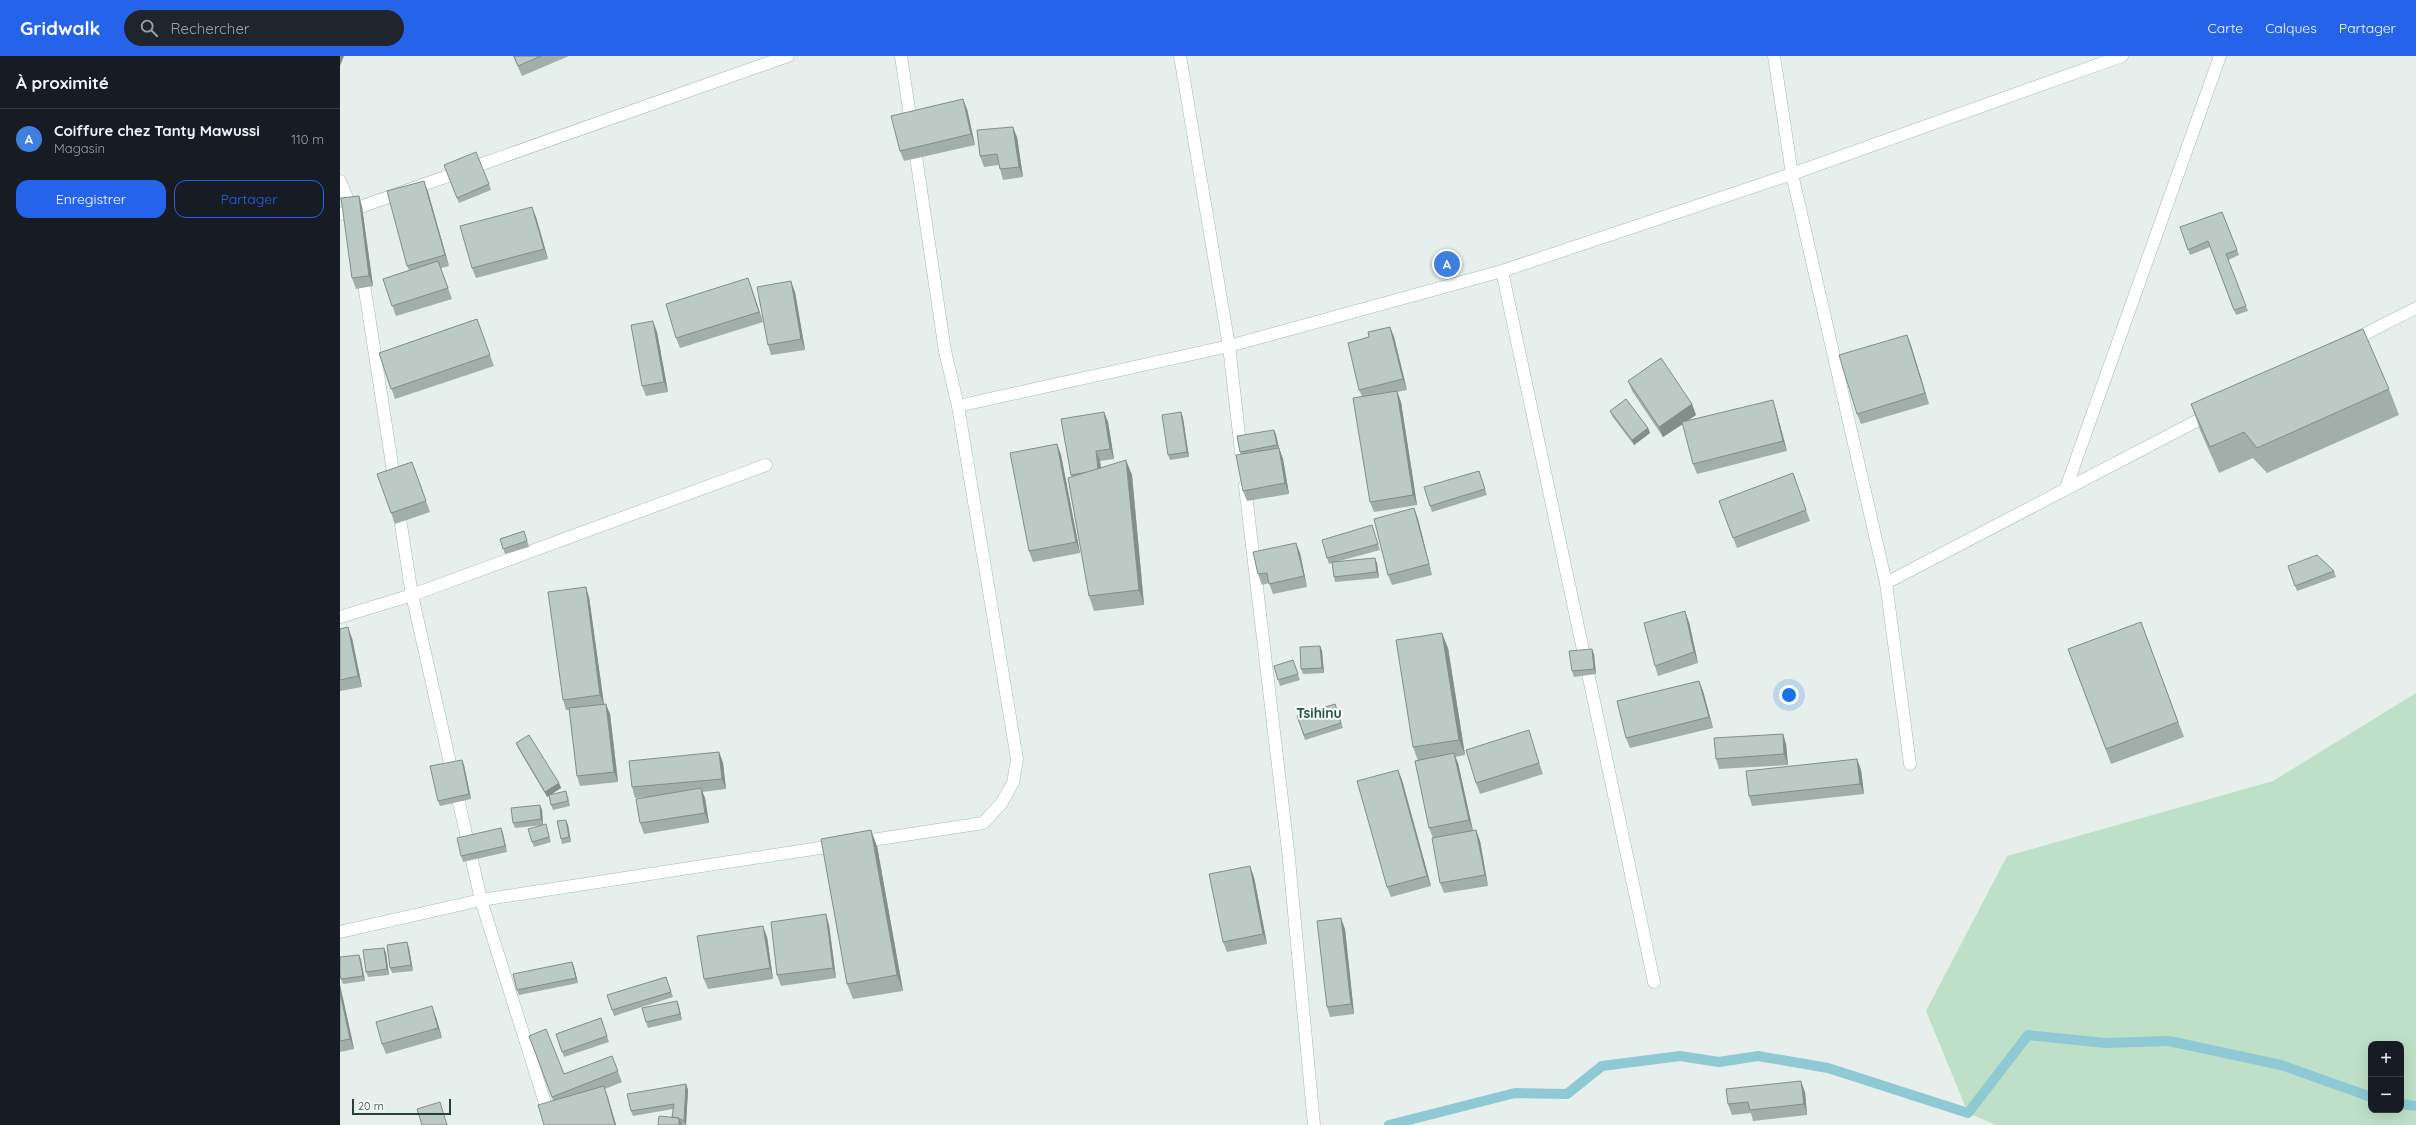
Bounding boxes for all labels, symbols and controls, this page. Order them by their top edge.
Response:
search box [124,10,404,46]
text: Gridwalk [20,16,100,40]
icon: search [138,17,160,39]
text: Rechercher [170,19,250,38]
text: Carte [2208,19,2243,37]
text: Calques [2265,19,2317,37]
text: Partager [2339,19,2396,37]
text: À proximité [16,72,109,93]
text: Coiffure chez Tanty Mawussi [54,121,260,140]
text: A [25,131,33,147]
text: 110 m [291,131,324,147]
text: Magasin [54,140,105,156]
button: Enregistrer [16,180,166,218]
button: Partager [174,180,324,218]
pin: A [1434,249,1460,279]
your location [1779,685,1799,705]
district label: Tsihinu [1296,704,1342,722]
map controls [2368,1041,2404,1113]
button: + [2368,1041,2404,1077]
button: − [2368,1077,2404,1113]
scale bar [352,1097,451,1116]
text: 20 m [358,1099,384,1113]

